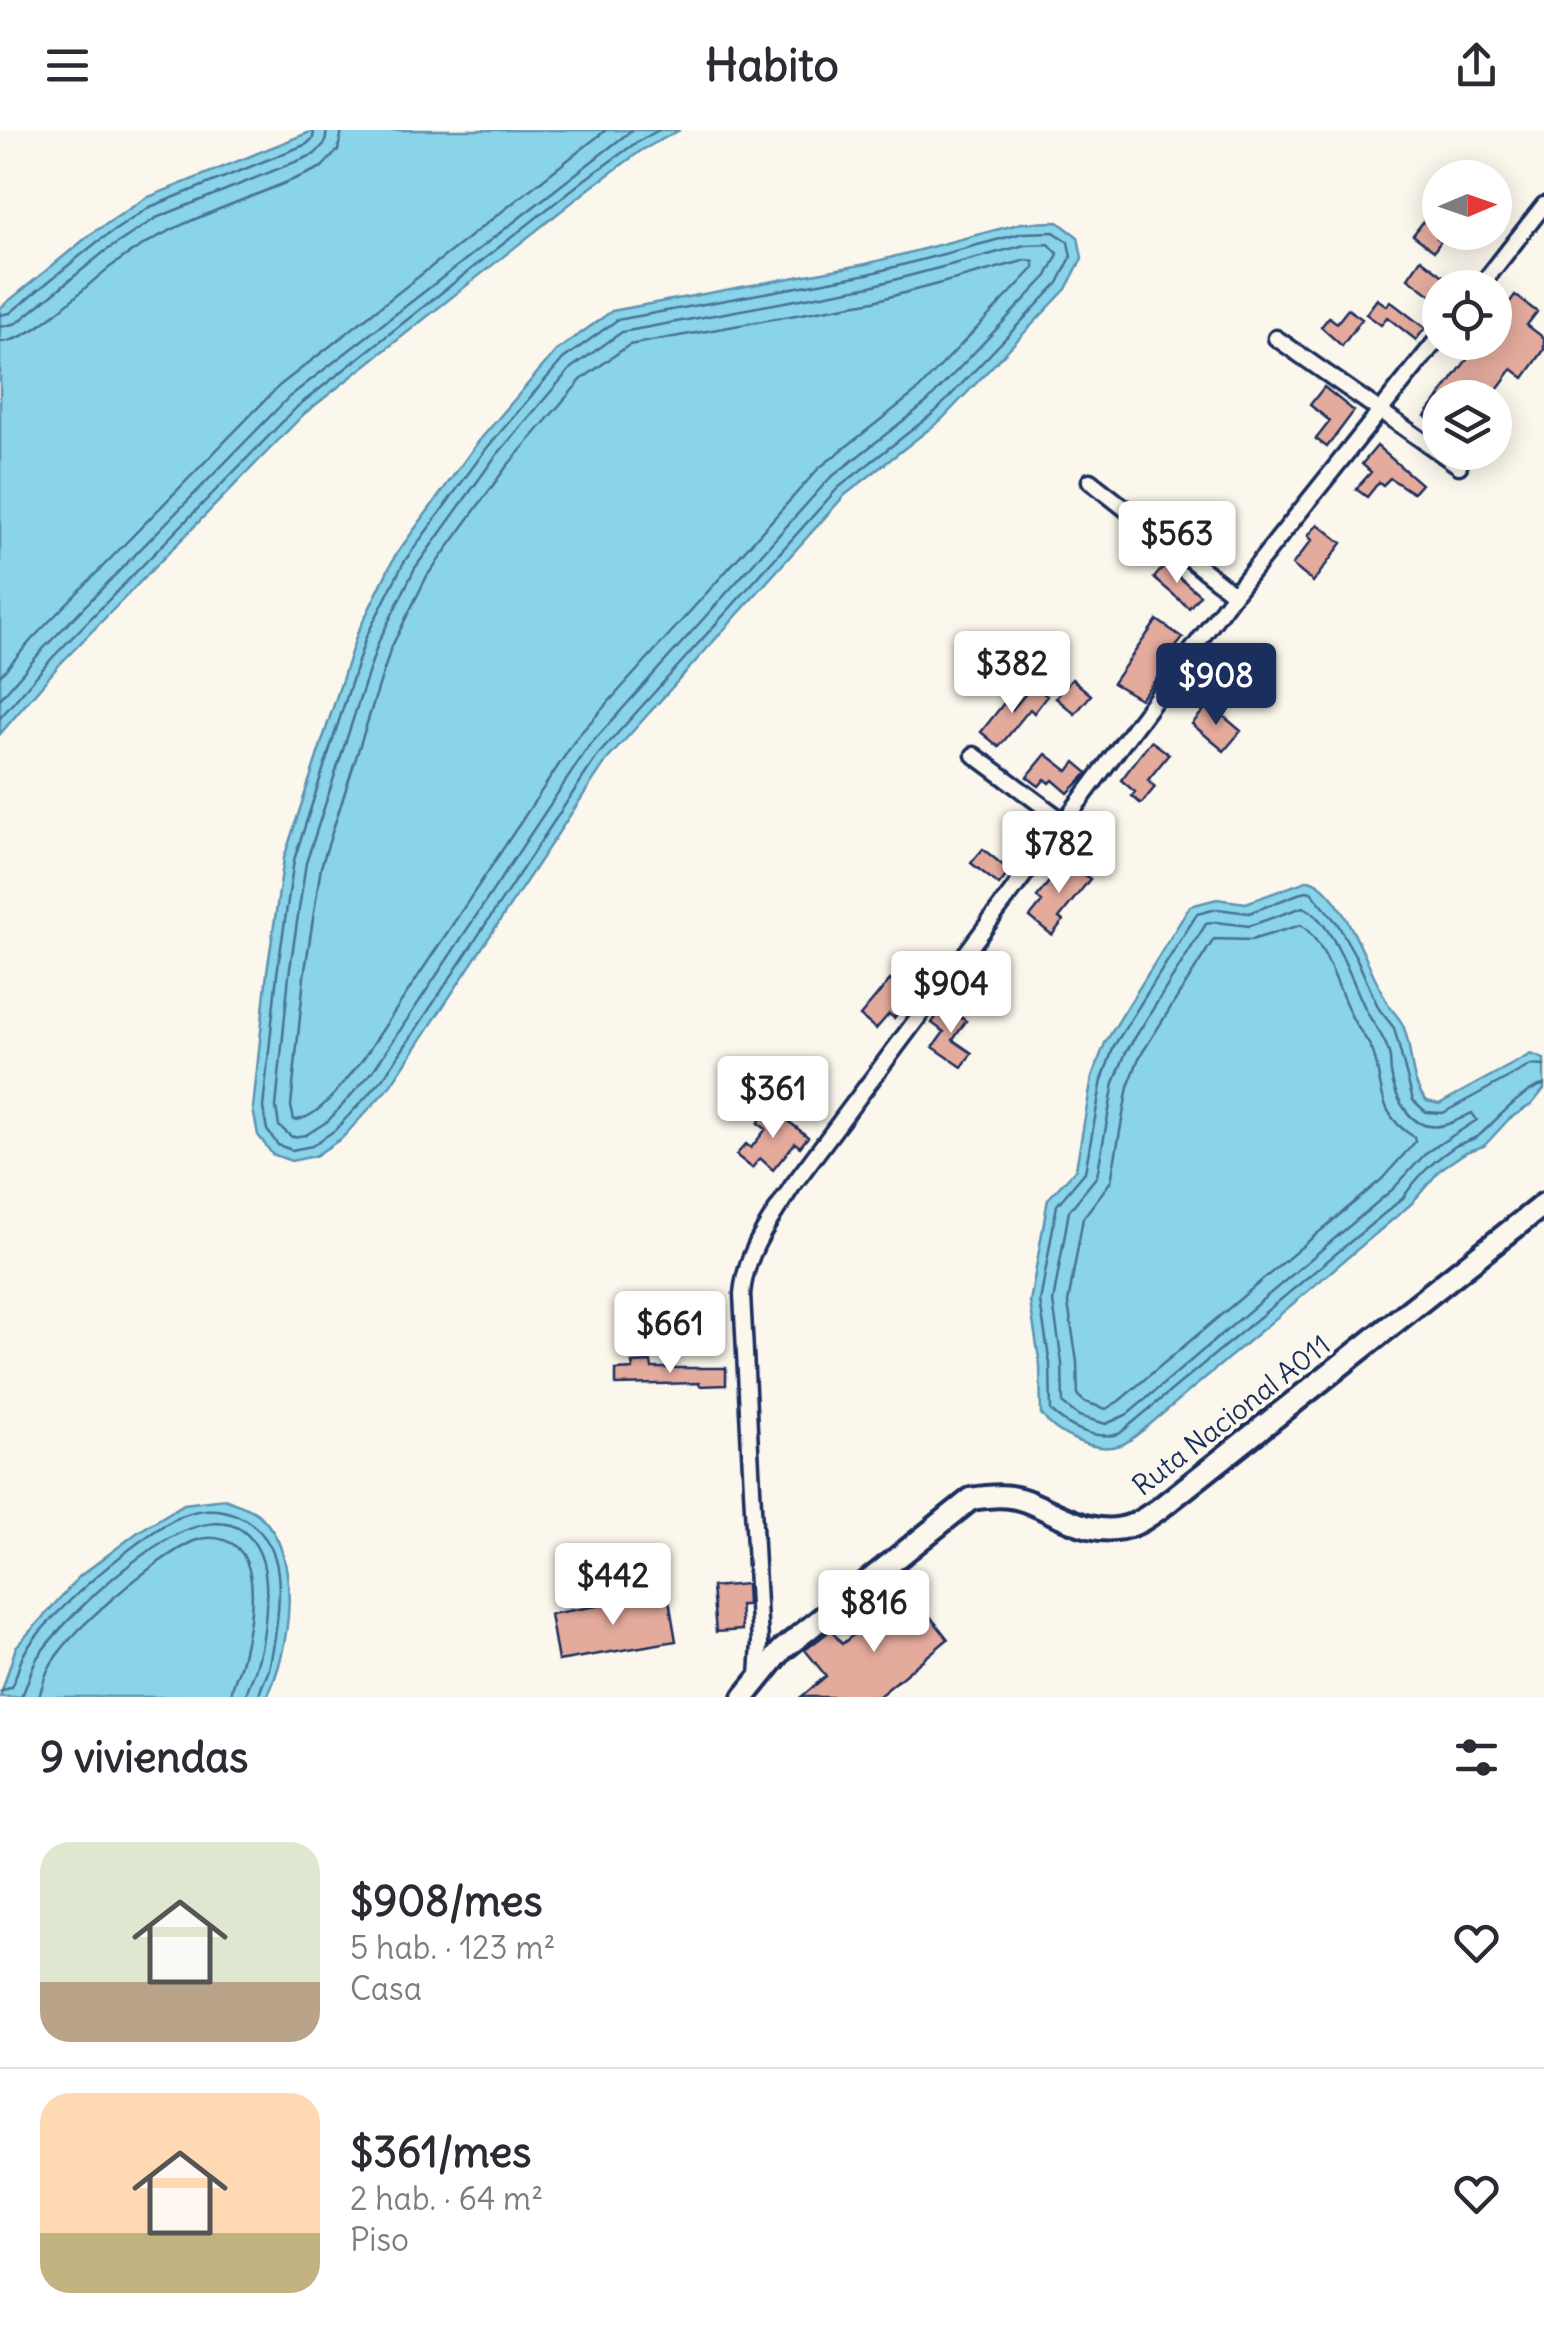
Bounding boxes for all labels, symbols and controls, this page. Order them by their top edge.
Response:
text: Habito [705,37,839,93]
icon: menu [40,38,95,93]
icon: share [1449,38,1504,93]
north arrow [1422,160,1512,250]
map controls [1422,160,1512,470]
button: locate [1422,270,1512,360]
button: layers [1422,380,1512,470]
pin: $563 [1118,501,1236,586]
text: $563 [1141,513,1213,554]
pin: $382 [953,631,1071,716]
text: $382 [976,643,1048,684]
pin: $908 [1157,643,1275,728]
text: $908 [1178,655,1254,696]
pin: $782 [1000,811,1118,896]
text: $782 [1024,823,1094,864]
pin: $904 [892,951,1010,1036]
text: $904 [913,963,989,1004]
pin: $361 [714,1056,832,1141]
text: $361 [739,1068,807,1109]
pin: $661 [611,1291,729,1376]
text: $661 [636,1303,704,1344]
street label: Ruta Nacional A011 [1125,1327,1337,1503]
pin: $442 [554,1543,672,1628]
text: $442 [577,1555,649,1596]
pin: $816 [815,1570,933,1655]
text: $816 [840,1582,908,1623]
icon: filters [1449,1730,1504,1785]
text: 9 viviendas [40,1731,248,1783]
text: $908/mes [350,1875,543,1927]
icon: home [120,1882,240,2002]
icon: heart [1449,1915,1504,1970]
text: 5 hab. · 123 m² [350,1927,555,1968]
text: Casa [350,1968,422,2009]
text: $361/mes [350,2126,531,2178]
icon: home [120,2133,240,2253]
icon: heart [1449,2166,1504,2221]
text: 2 hab. · 64 m² [350,2178,543,2219]
text: Piso [350,2219,409,2260]

